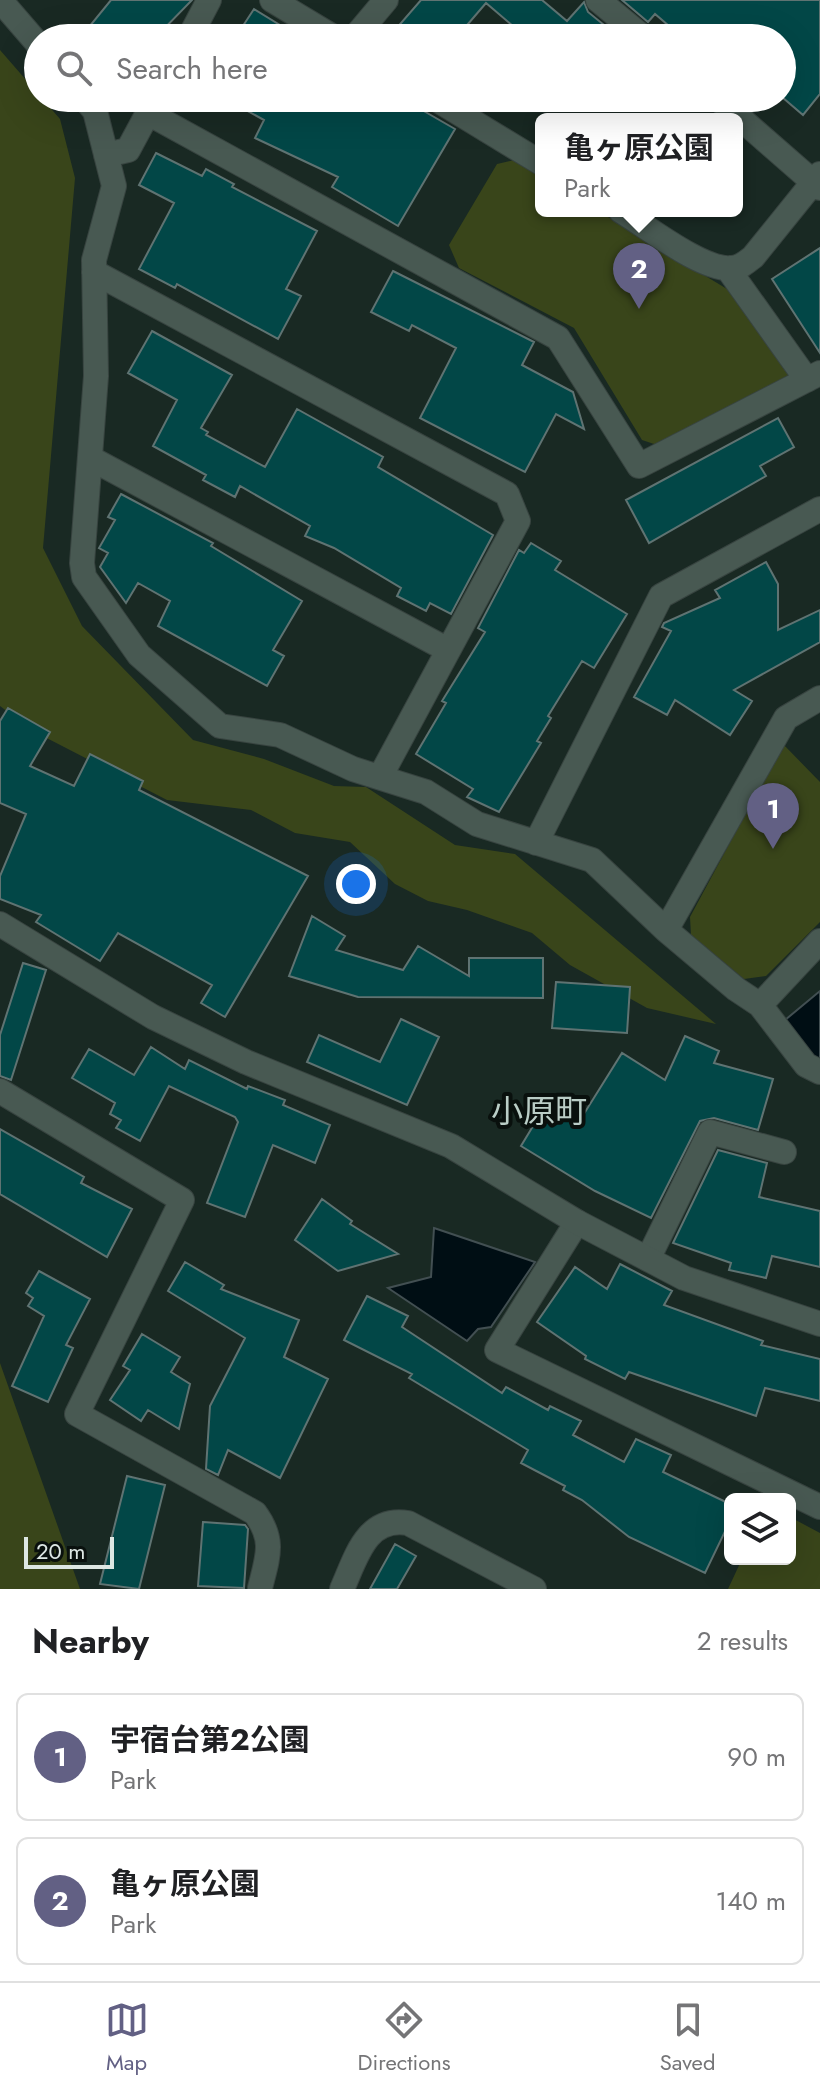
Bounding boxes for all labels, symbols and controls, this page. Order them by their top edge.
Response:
search box [24,24,796,112]
icon: search [52,46,96,90]
text: Search here [116,47,268,90]
popup [535,113,743,217]
text: 亀ヶ原公園 [564,126,714,169]
text: Park [564,169,610,207]
pin: 2 [613,243,665,309]
pin: 1 [747,783,799,849]
your location [336,864,376,904]
district label: 小原町 [491,1088,587,1134]
map controls [724,1493,796,1565]
button: layers [724,1493,796,1565]
scale bar [24,1533,114,1569]
text: 20 m [36,1535,85,1567]
text: Nearby [32,1617,149,1666]
text: 2 results [697,1622,788,1660]
text: 宇宿台第2公園 [110,1718,310,1761]
text: 1 [53,1738,67,1776]
text: 90 m [727,1738,786,1776]
text: Park [110,1761,156,1799]
text: 亀ヶ原公園 [110,1862,260,1905]
text: 2 [51,1882,69,1920]
text: 140 m [715,1882,786,1920]
text: Park [110,1905,156,1943]
tab: Map [105,1998,149,2078]
tab: Directions [358,1998,451,2078]
tab: Saved [660,1998,715,2078]

